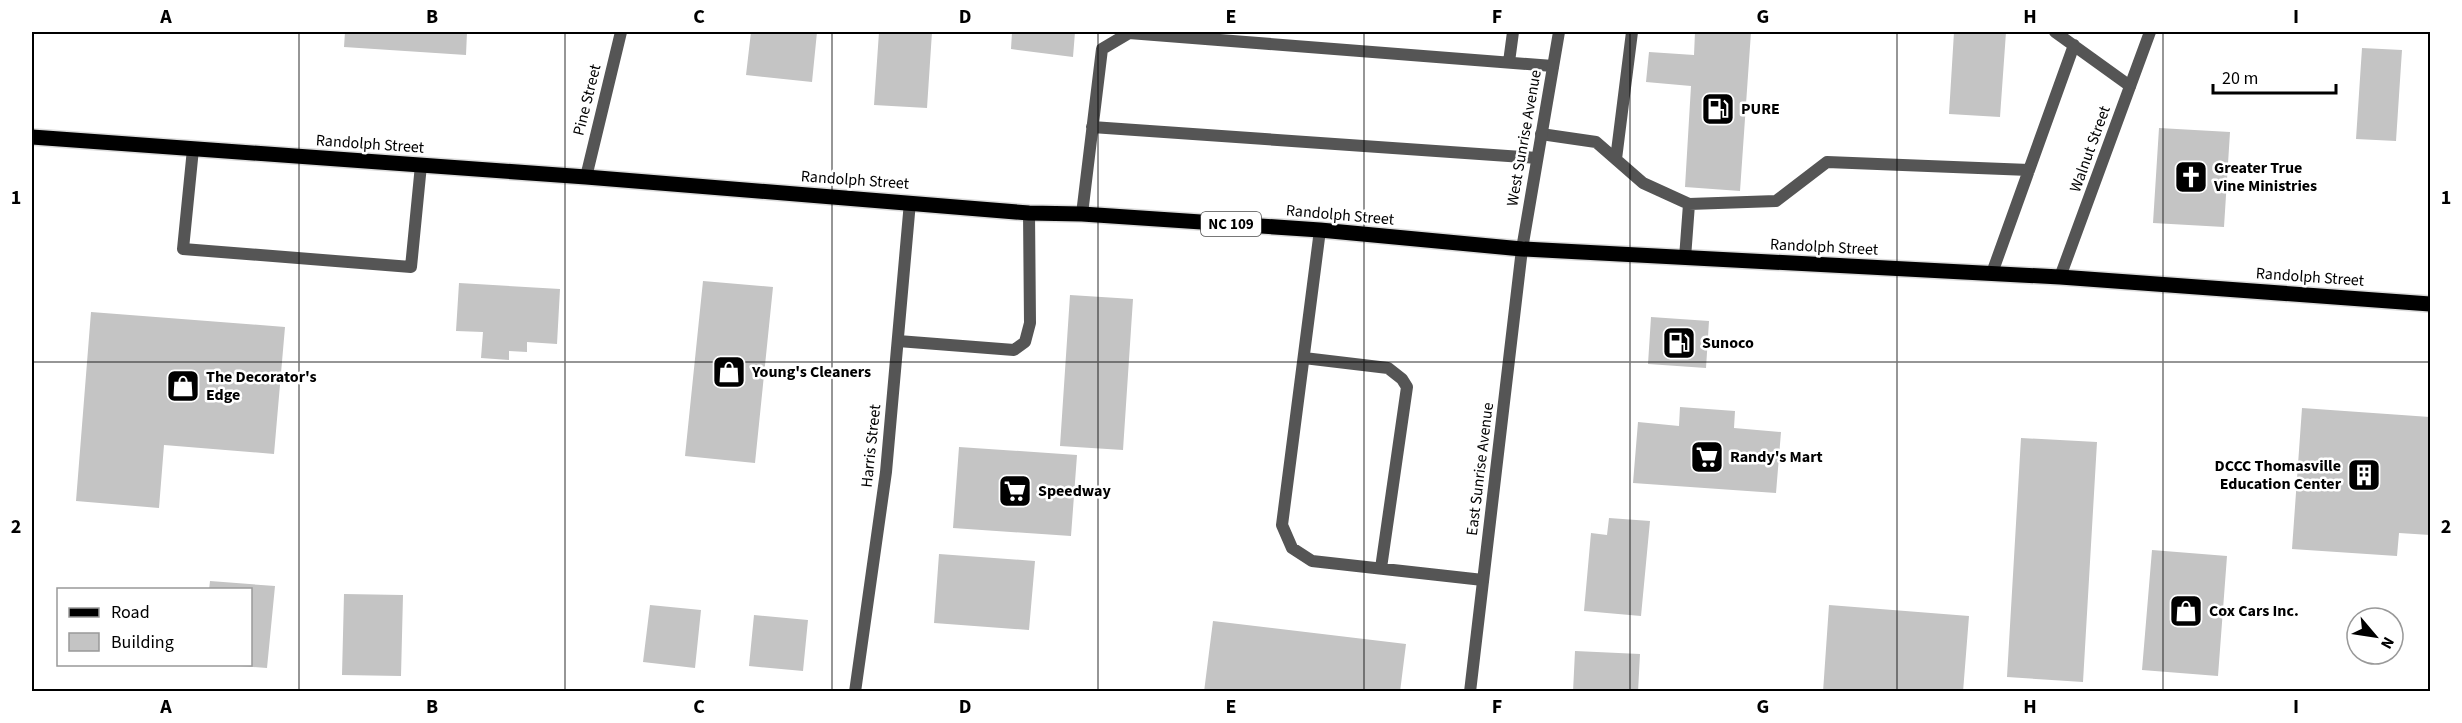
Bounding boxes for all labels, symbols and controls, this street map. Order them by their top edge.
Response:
text: A [159,3,172,31]
text: B [426,3,438,31]
text: C [693,3,705,31]
text: D [959,3,971,31]
text: E [1226,3,1236,31]
text: F [1492,3,1502,31]
text: G [1757,3,1769,31]
text: H [2023,3,2037,31]
text: I [2293,3,2299,31]
scale bar [2213,57,2336,95]
street label: Pine Street [568,61,607,138]
text: 20 m [2222,66,2258,91]
street label: West Sunrise Avenue [1501,68,1547,208]
fuel station icon: PURE [1700,91,1736,127]
place label: PURE [1741,98,1780,120]
street label: Walnut Street [2064,102,2116,195]
street label: Randolph Street [315,129,425,159]
place label: Greater True Vine Ministries [2213,157,2317,197]
church icon: Greater True Vine Ministries [2173,159,2209,195]
street label: Randolph Street [800,165,910,195]
text: 1 [11,184,21,212]
text: 1 [2441,184,2451,212]
street label: Randolph Street [1285,199,1396,231]
road number: NC 109 [1201,212,1261,236]
street label: Randolph Street [1769,233,1879,261]
street label: Randolph Street [2255,262,2365,292]
fuel station icon: Sunoco [1661,325,1697,361]
place label: Sunoco [1702,332,1754,354]
shop icon: Young's Cleaners [711,354,747,390]
place label: Young's Cleaners [751,361,871,383]
place label: The Decorator's Edge [206,366,317,406]
shop icon: The Decorator's Edge [165,368,201,404]
street label: East Sunrise Avenue [1461,401,1499,537]
street label: Harris Street [856,403,886,489]
supermarket icon: Randy's Mart [1689,439,1725,475]
place label: Randy's Mart [1730,446,1823,468]
place label: DCCC Thomasville Education Center [2215,455,2342,495]
building icon: DCCC Thomasville Education Center [2346,457,2382,493]
supermarket icon: Speedway [997,473,1033,509]
place label: Speedway [1038,480,1111,502]
text: 2 [11,513,21,541]
text: 2 [2441,513,2451,541]
legend [57,588,252,666]
shop icon: Cox Cars Inc. [2168,593,2204,629]
text: Road [111,600,150,625]
place label: Cox Cars Inc. [2209,600,2299,622]
north arrow [2345,606,2405,666]
text: Building [111,630,174,655]
text: N [2375,633,2399,653]
text: A [159,693,172,721]
text: B [426,693,438,721]
text: C [693,693,705,721]
text: D [959,693,971,721]
text: E [1226,693,1236,721]
text: F [1492,693,1502,721]
text: G [1757,693,1769,721]
text: H [2023,693,2037,721]
text: I [2293,693,2299,721]

